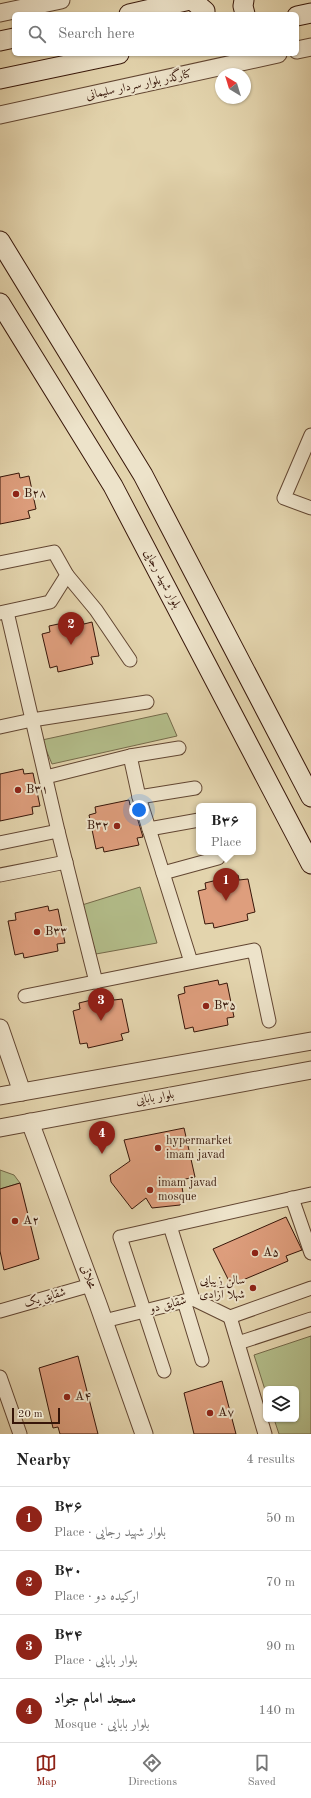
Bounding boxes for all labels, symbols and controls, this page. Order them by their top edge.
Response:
search box [12,12,299,56]
icon: search [26,23,48,45]
text: Search here [58,27,135,42]
street label: کنارگذر بلوار سردار سلیمانی [84,64,193,103]
north arrow [215,68,251,104]
place label: B۲۸ [24,488,46,500]
marker: B۲۸ [11,489,21,499]
street label: بلوار شهید رجایی [141,547,183,611]
pin: 2 [58,612,84,645]
place label: B۳۱ [26,784,48,796]
marker: B۳۱ [13,785,23,795]
your location [129,800,149,820]
popup [196,803,256,855]
text: B۳۶ [211,814,239,829]
place label: B۳۲ [87,820,109,832]
marker: B۳۲ [112,821,122,831]
text: Place [211,836,241,849]
pin: 1 [213,868,239,901]
place label: B۳۳ [45,926,67,938]
marker: B۳۳ [32,927,42,937]
pin: 3 [88,988,114,1021]
place label: B۳۵ [214,1000,236,1012]
marker: B۳۵ [201,1001,211,1011]
street label: بلوار بابایی [135,1089,175,1108]
pin: 4 [89,1121,115,1154]
place label: hypermarket imam javad [166,1135,232,1161]
marker: hypermarket imam javad [153,1143,163,1153]
place label: imam javad mosque [158,1177,217,1203]
marker: imam javad mosque [145,1185,155,1195]
place label: A۲ [23,1215,39,1227]
marker: A۲ [10,1216,20,1226]
place label: A۵ [263,1247,279,1259]
marker: A۵ [250,1248,260,1258]
street label: محلاتی [78,1263,98,1291]
place label: سالن زیبایی شهلا آزادی [199,1275,245,1302]
marker: سالن زیبایی شهلا آزادی [248,1283,258,1293]
street label: شقایق یک [22,1285,68,1311]
street label: شقایق دو [147,1295,188,1317]
map controls [263,1386,299,1422]
button: layers [263,1386,299,1422]
place label: A۴ [75,1391,91,1403]
marker: A۴ [62,1392,72,1402]
scale bar [12,1406,60,1425]
place label: A۷ [218,1407,234,1419]
marker: A۷ [205,1408,215,1418]
text: 20 m [18,1409,43,1420]
text: Nearby [16,1452,71,1469]
text: 4 results [246,1453,295,1466]
text: B۳۶ [54,1500,82,1515]
text: 1 [25,1512,33,1525]
text: 50 m [266,1512,295,1525]
text: Place · بلوار شهید رجایی [54,1526,166,1539]
text: B۳۰ [54,1564,82,1579]
text: 2 [25,1576,33,1589]
text: 70 m [266,1576,295,1589]
text: Place · ارکیده دو [54,1590,139,1603]
text: B۳۴ [54,1628,82,1643]
text: 3 [25,1640,33,1653]
text: 90 m [266,1640,295,1653]
text: Place · بلوار بابایی [54,1654,137,1667]
text: مسجد امام جواد [54,1692,136,1707]
text: 4 [25,1704,33,1717]
text: 140 m [258,1704,295,1717]
text: Mosque · بلوار بابایی [54,1718,149,1731]
tab: Map [35,1752,57,1790]
tab: Directions [128,1752,177,1790]
tab: Saved [248,1752,276,1790]

